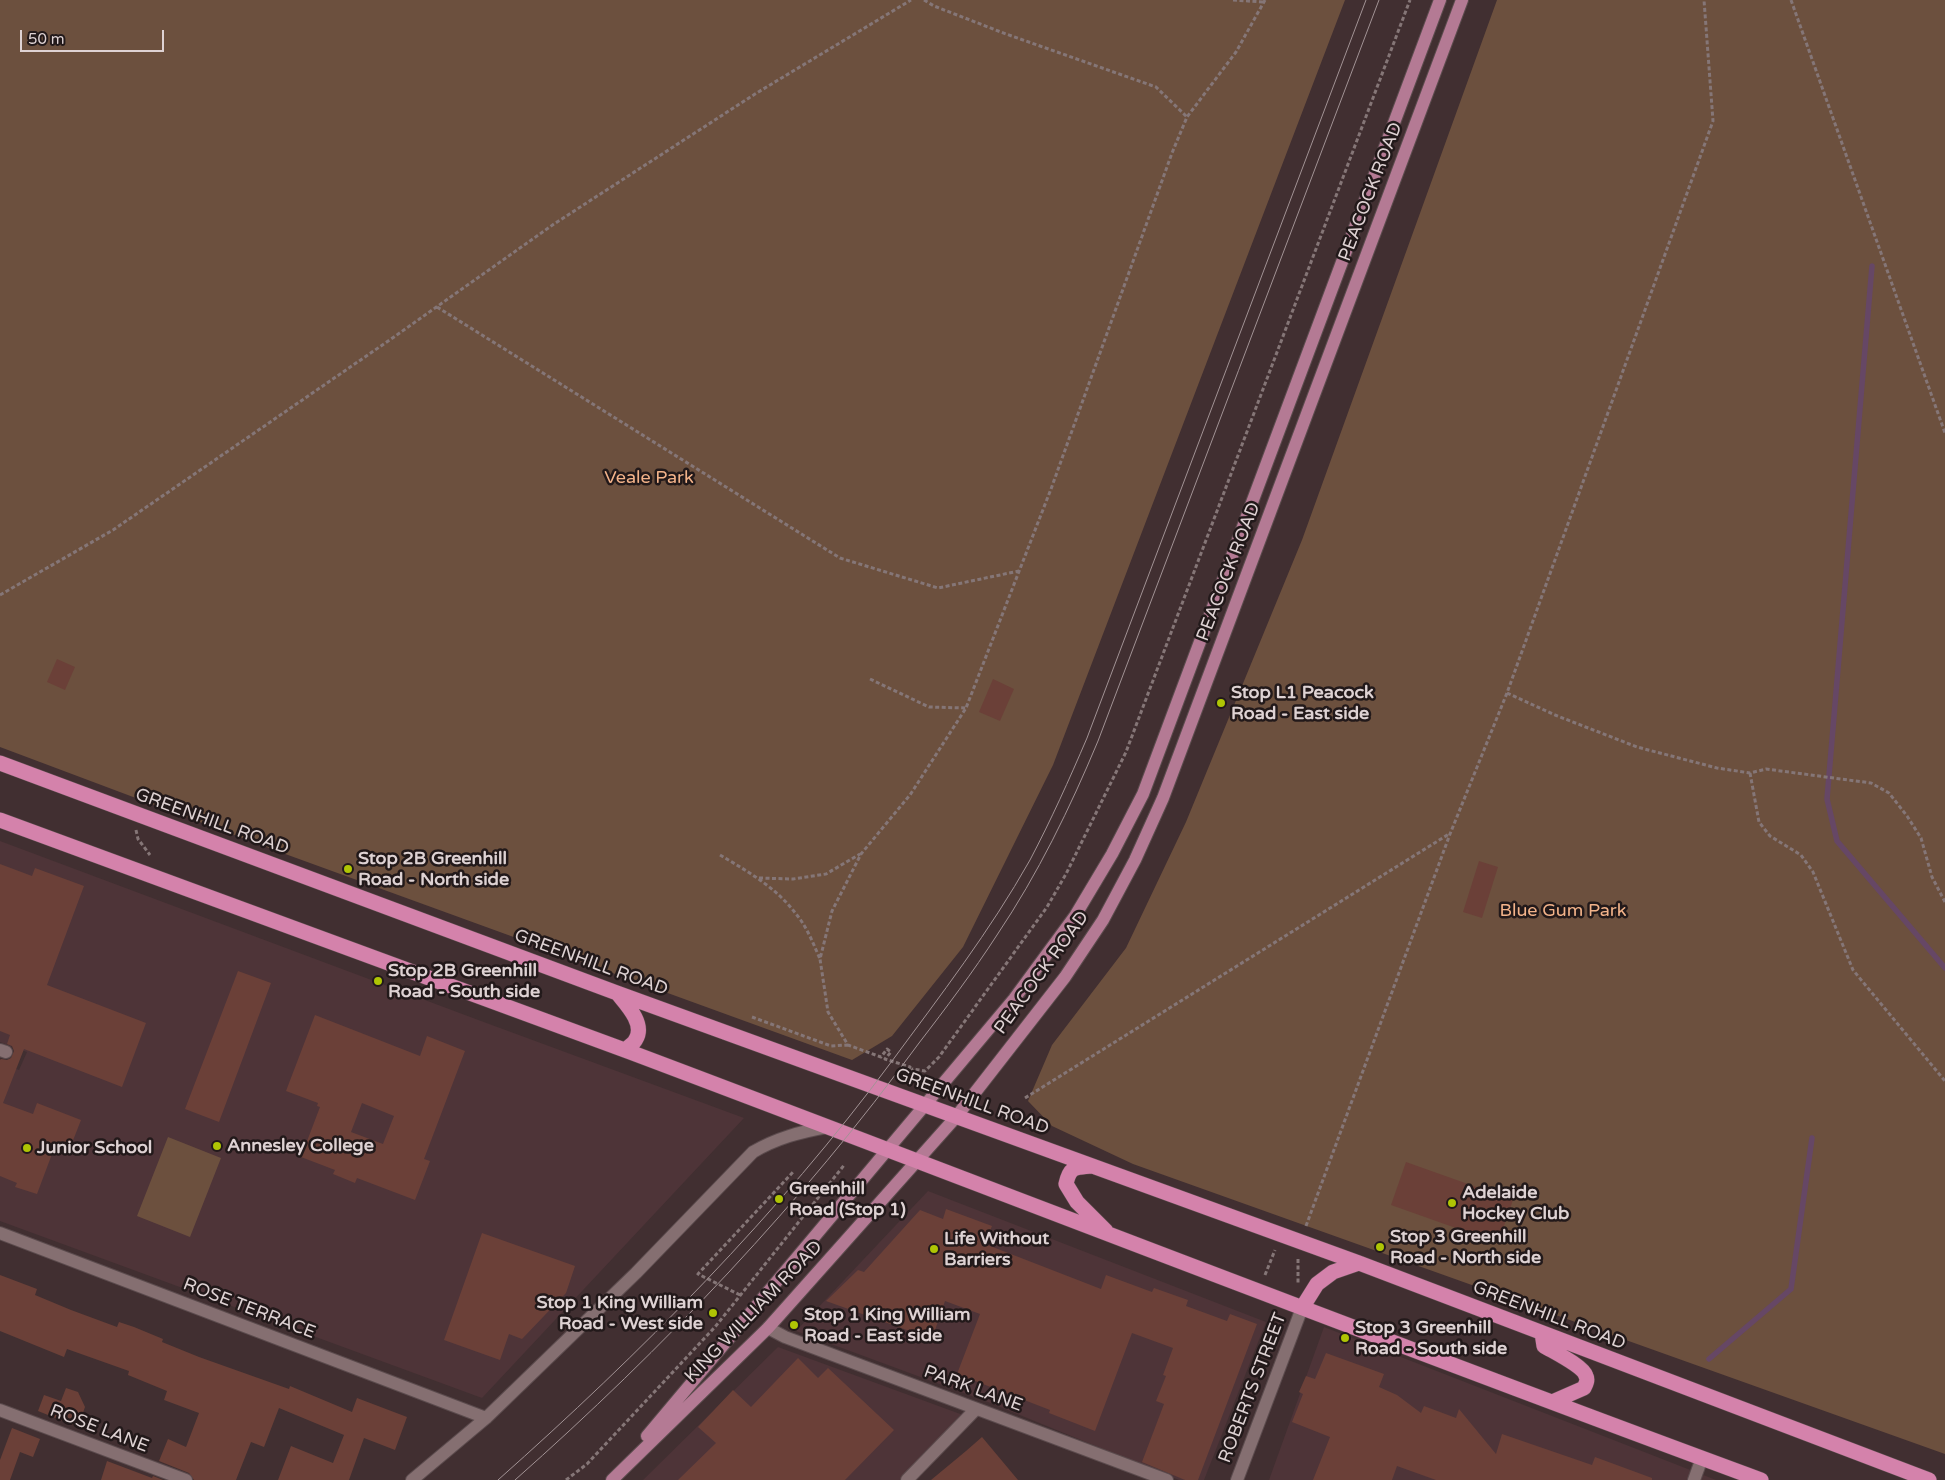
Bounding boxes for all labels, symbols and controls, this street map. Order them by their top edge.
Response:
scale bar [22,20,166,52]
text: 50 m [28,30,65,48]
street label: PEACOCK ROAD [1335,120,1407,264]
park label: Veale Park [604,467,694,489]
street label: PEACOCK ROAD [1193,500,1265,644]
place label: Stop L1 Peacock Road - East side [1231,682,1374,724]
marker: Stop L1 Peacock Road - East side [1215,697,1227,709]
street label: GREENHILL ROAD [132,784,292,860]
place label: Stop 2B Greenhill Road - North side [358,848,509,891]
marker: Stop 2B Greenhill Road - North side [342,863,354,875]
park label: Blue Gum Park [1500,900,1626,922]
street label: PEACOCK ROAD [990,907,1094,1039]
street label: GREENHILL ROAD [511,925,671,1001]
place label: Stop 2B Greenhill Road - South side [388,960,540,1002]
marker: Stop 2B Greenhill Road - South side [372,975,384,987]
street label: GREENHILL ROAD [892,1064,1052,1140]
place label: Annesley College [227,1135,374,1157]
place label: Junior School [37,1137,152,1159]
marker: Annesley College [211,1140,223,1152]
marker: Junior School [21,1142,33,1154]
place label: Greenhill Road (Stop 1) [789,1178,906,1220]
place label: Adelaide Hockey Club [1462,1182,1569,1224]
marker: Greenhill Road (Stop 1) [773,1193,785,1205]
marker: Adelaide Hockey Club [1446,1197,1458,1209]
place label: Stop 3 Greenhill Road - North side [1390,1226,1541,1268]
place label: Life Without Barriers [944,1228,1049,1270]
street label: KING WILLIAM ROAD [681,1237,827,1387]
marker: Stop 3 Greenhill Road - North side [1374,1241,1386,1253]
marker: Life Without Barriers [928,1243,940,1255]
street label: ROSE TERRACE [180,1274,318,1344]
street label: GREENHILL ROAD [1469,1277,1629,1355]
place label: Stop 1 King William Road - West side [536,1292,703,1335]
place label: Stop 1 King William Road - East side [804,1304,971,1346]
marker: Stop 1 King William Road - West side [707,1307,719,1319]
street label: ROBERTS STREET [1214,1310,1292,1466]
place label: Stop 3 Greenhill Road - South side [1355,1317,1507,1360]
marker: Stop 1 King William Road - East side [788,1319,800,1331]
marker: Stop 3 Greenhill Road - South side [1339,1332,1351,1344]
street label: PARK LANE [921,1361,1025,1417]
street label: ROSE LANE [47,1400,151,1458]

